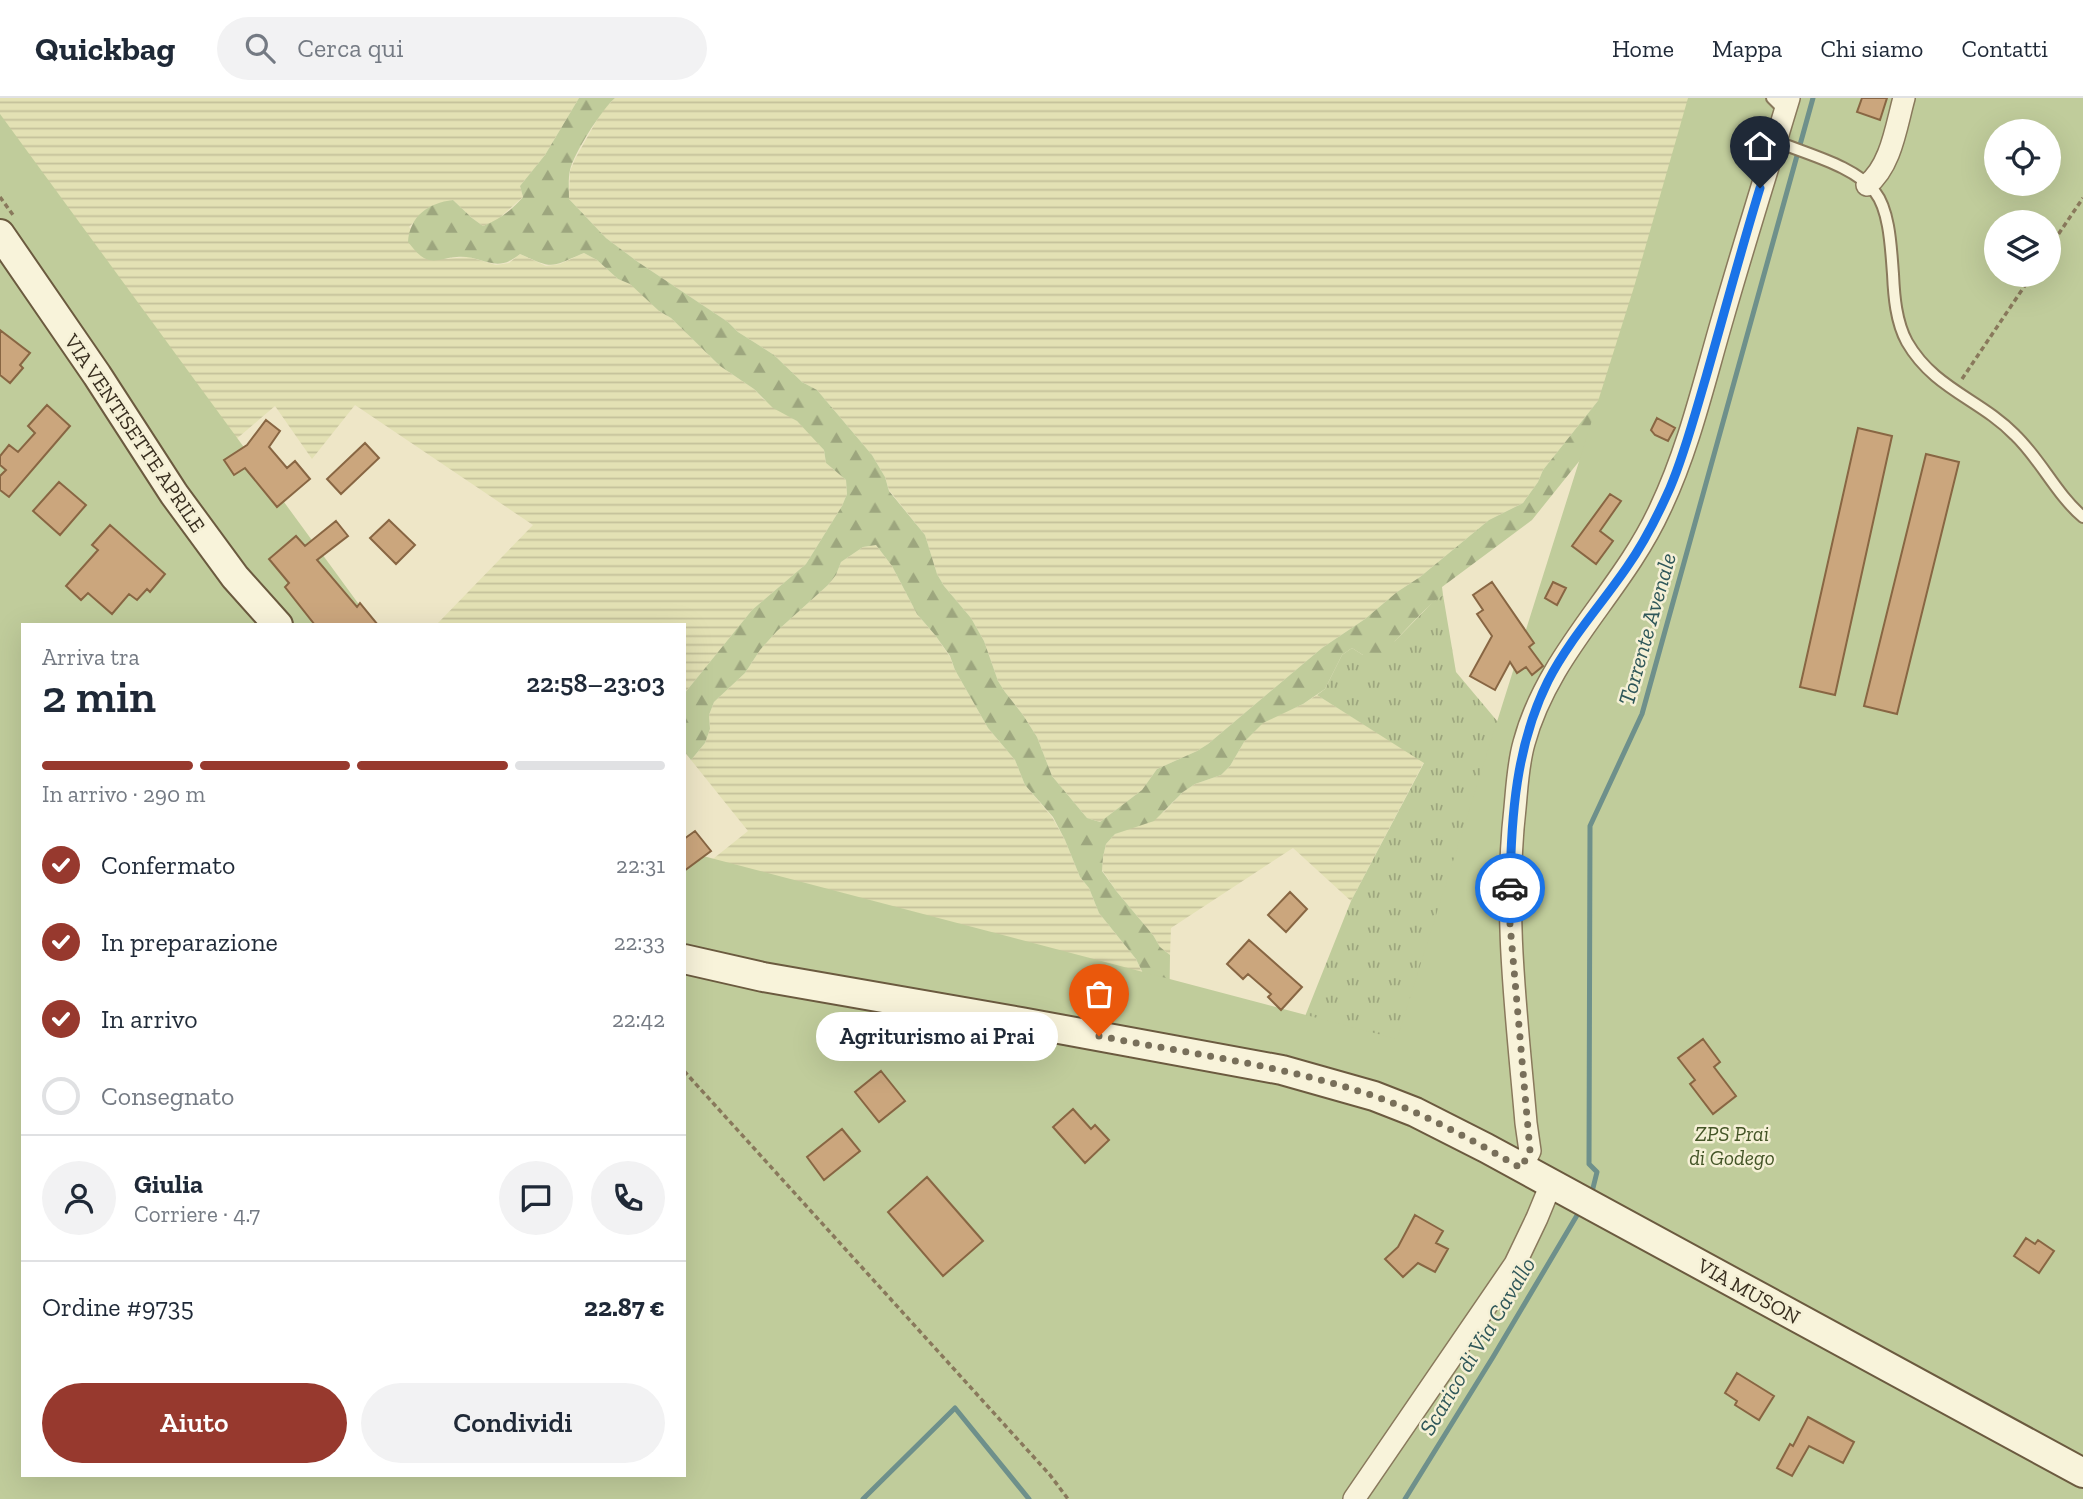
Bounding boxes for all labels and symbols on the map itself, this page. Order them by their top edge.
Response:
pin [1730,116,1790,188]
street label: VIA VENTISETTE APRILE [59,328,211,537]
water label: Torrente Avenale [1612,550,1682,708]
courier [1475,853,1545,923]
pin [1069,964,1129,1036]
callout: Agriturismo ai Prai [816,1012,1057,1060]
park label: ZPS Prai di Godego [1689,1121,1775,1170]
water label: Scarico di Via Cavallo [1413,1252,1541,1440]
street label: VIA MUSON [1692,1252,1805,1329]

